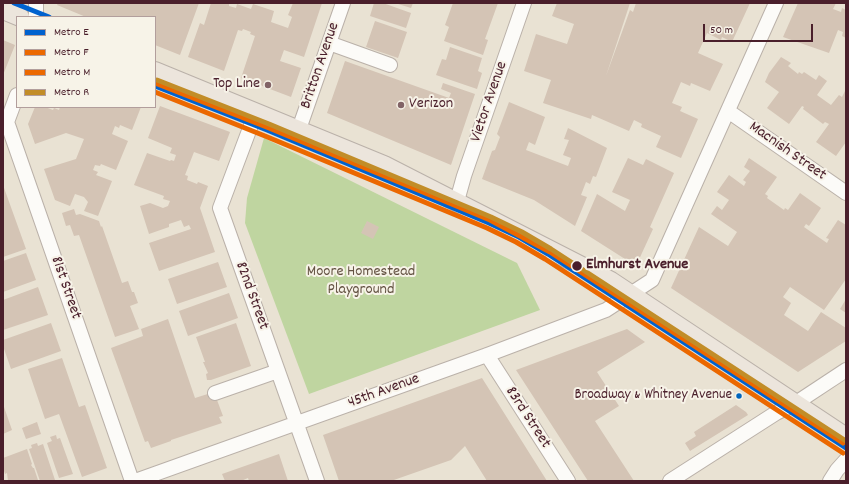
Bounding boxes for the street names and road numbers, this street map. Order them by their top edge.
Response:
street label: Britton Avenue [297,20,345,112]
street label: Vietor Avenue [467,59,513,145]
street label: Macnish Street [745,118,829,186]
street label: 81st Street [45,254,85,322]
street label: 82nd Street [230,259,272,333]
street label: 45th Avenue [346,370,422,414]
street label: 83rd Street [500,384,554,452]

